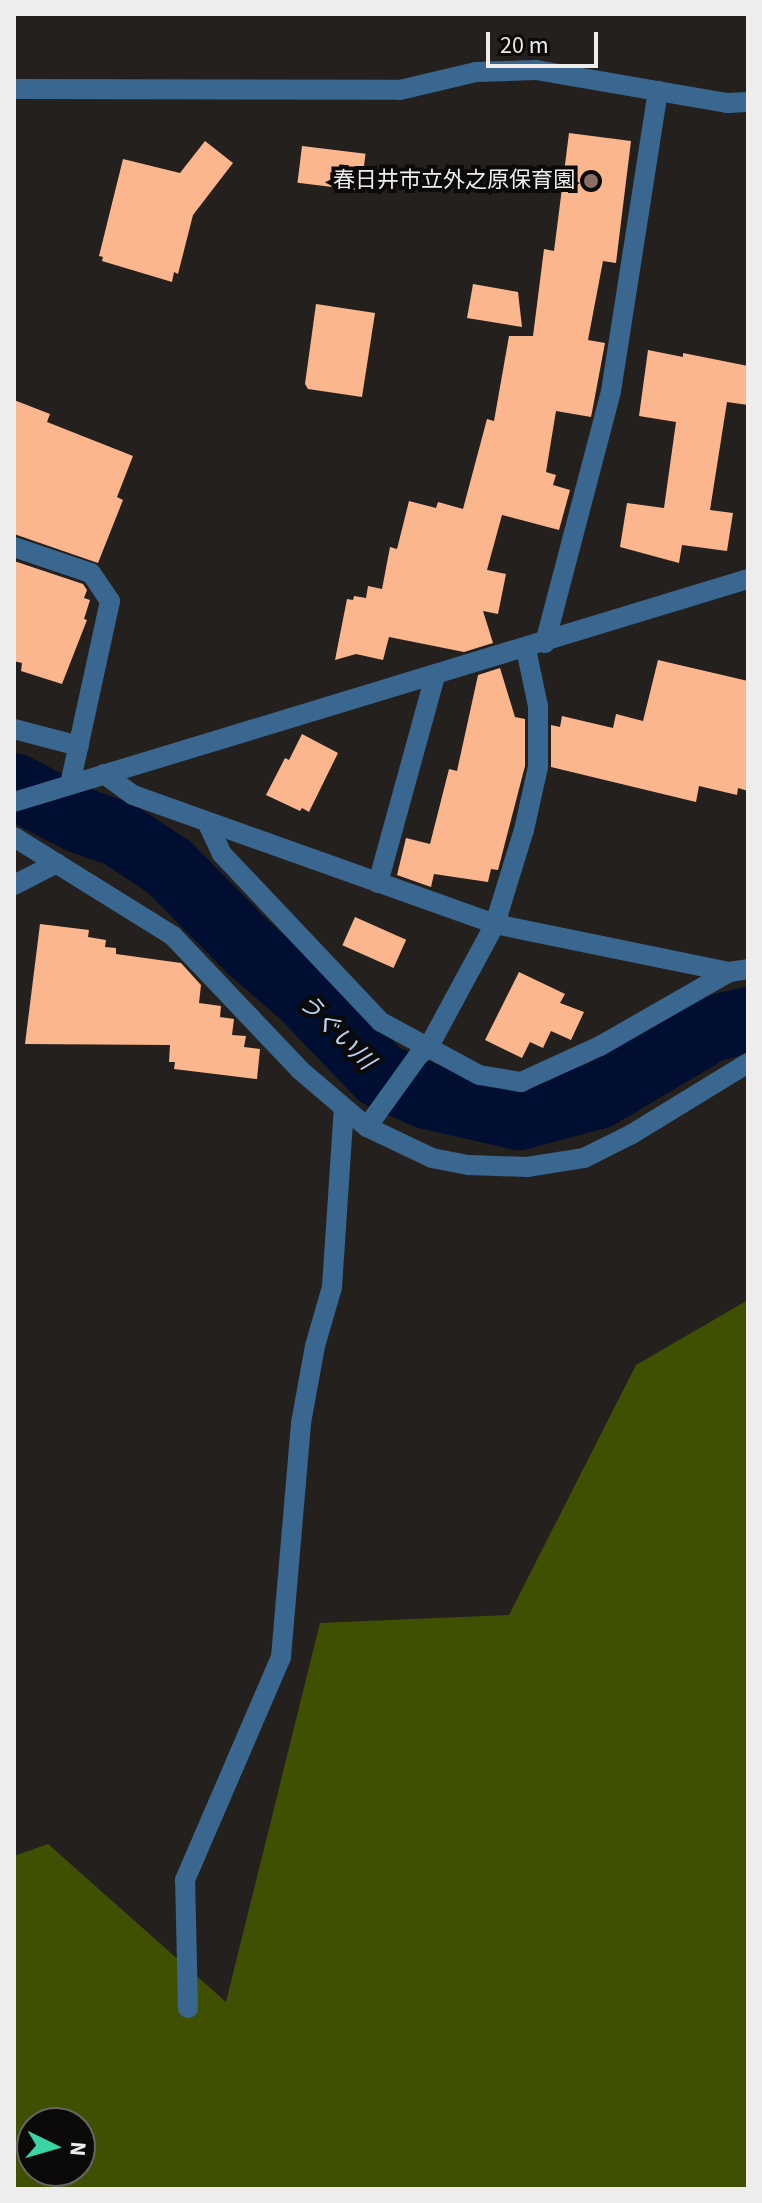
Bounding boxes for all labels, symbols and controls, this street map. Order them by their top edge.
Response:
scale bar [490,16,602,66]
text: 20 m [500,28,549,63]
place label: 春日井市立外之原保育園 [333,168,575,194]
marker: 春日井市立外之原保育園 [582,172,600,190]
water label: うぐい川 [292,988,380,1076]
north arrow [16,2107,96,2187]
text: N [61,2140,94,2158]

